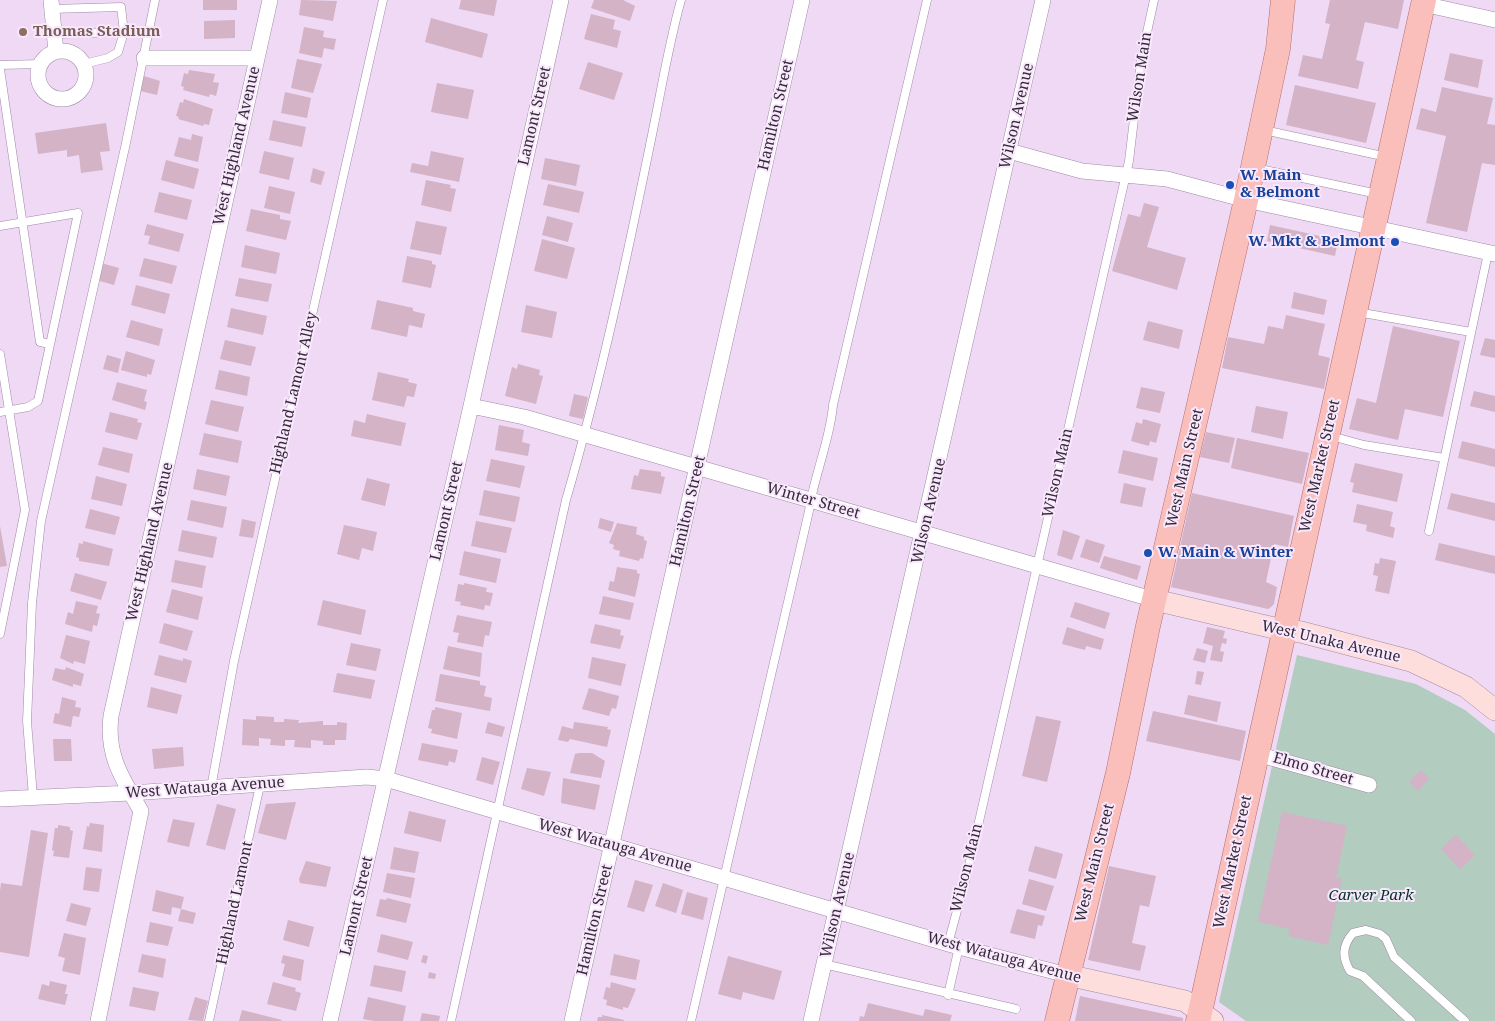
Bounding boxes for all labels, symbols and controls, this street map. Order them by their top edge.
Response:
place label: Thomas Stadium [33,23,160,41]
marker: Thomas Stadium [17,26,29,38]
street label: Wilson Main [1124,31,1156,123]
street label: Hamilton Street [754,58,798,172]
street label: Wilson Avenue [996,61,1038,171]
street label: West Highland Avenue [210,65,264,227]
street label: Lamont Street [515,65,555,167]
place label: W. Main & Belmont [1240,167,1320,202]
marker: W. Main & Belmont [1224,179,1236,191]
place label: W. Mkt & Belmont [1248,233,1385,251]
marker: W. Mkt & Belmont [1389,236,1401,248]
street label: Highland Lamont Alley [267,310,321,476]
street label: West Market Street [1296,398,1344,534]
street label: West Main Street [1163,407,1207,529]
street label: Wilson Main [1039,427,1077,519]
street label: Hamilton Street [666,454,710,568]
street label: Wilson Avenue [908,456,950,566]
street label: Lamont Street [427,460,467,562]
street label: West Highland Avenue [123,461,177,623]
street label: Winter Street [764,479,862,523]
place label: W. Main & Winter [1158,544,1293,562]
marker: W. Main & Winter [1142,547,1154,559]
street label: West Unaka Avenue [1260,617,1402,667]
street label: Elmo Street [1271,749,1355,789]
street label: West Watauga Avenue [125,773,285,803]
street label: West Market Street [1210,794,1256,930]
street label: West Main Street [1072,802,1118,924]
street label: West Watauga Avenue [536,815,694,877]
street label: Wilson Main [947,822,987,914]
street label: Highland Lamont [213,840,257,966]
street label: Wilson Avenue [817,850,859,960]
street label: Lamont Street [337,855,377,957]
street label: Hamilton Street [573,863,617,977]
park label: Carver Park [1328,887,1414,905]
street label: West Watauga Avenue [925,929,1083,987]

